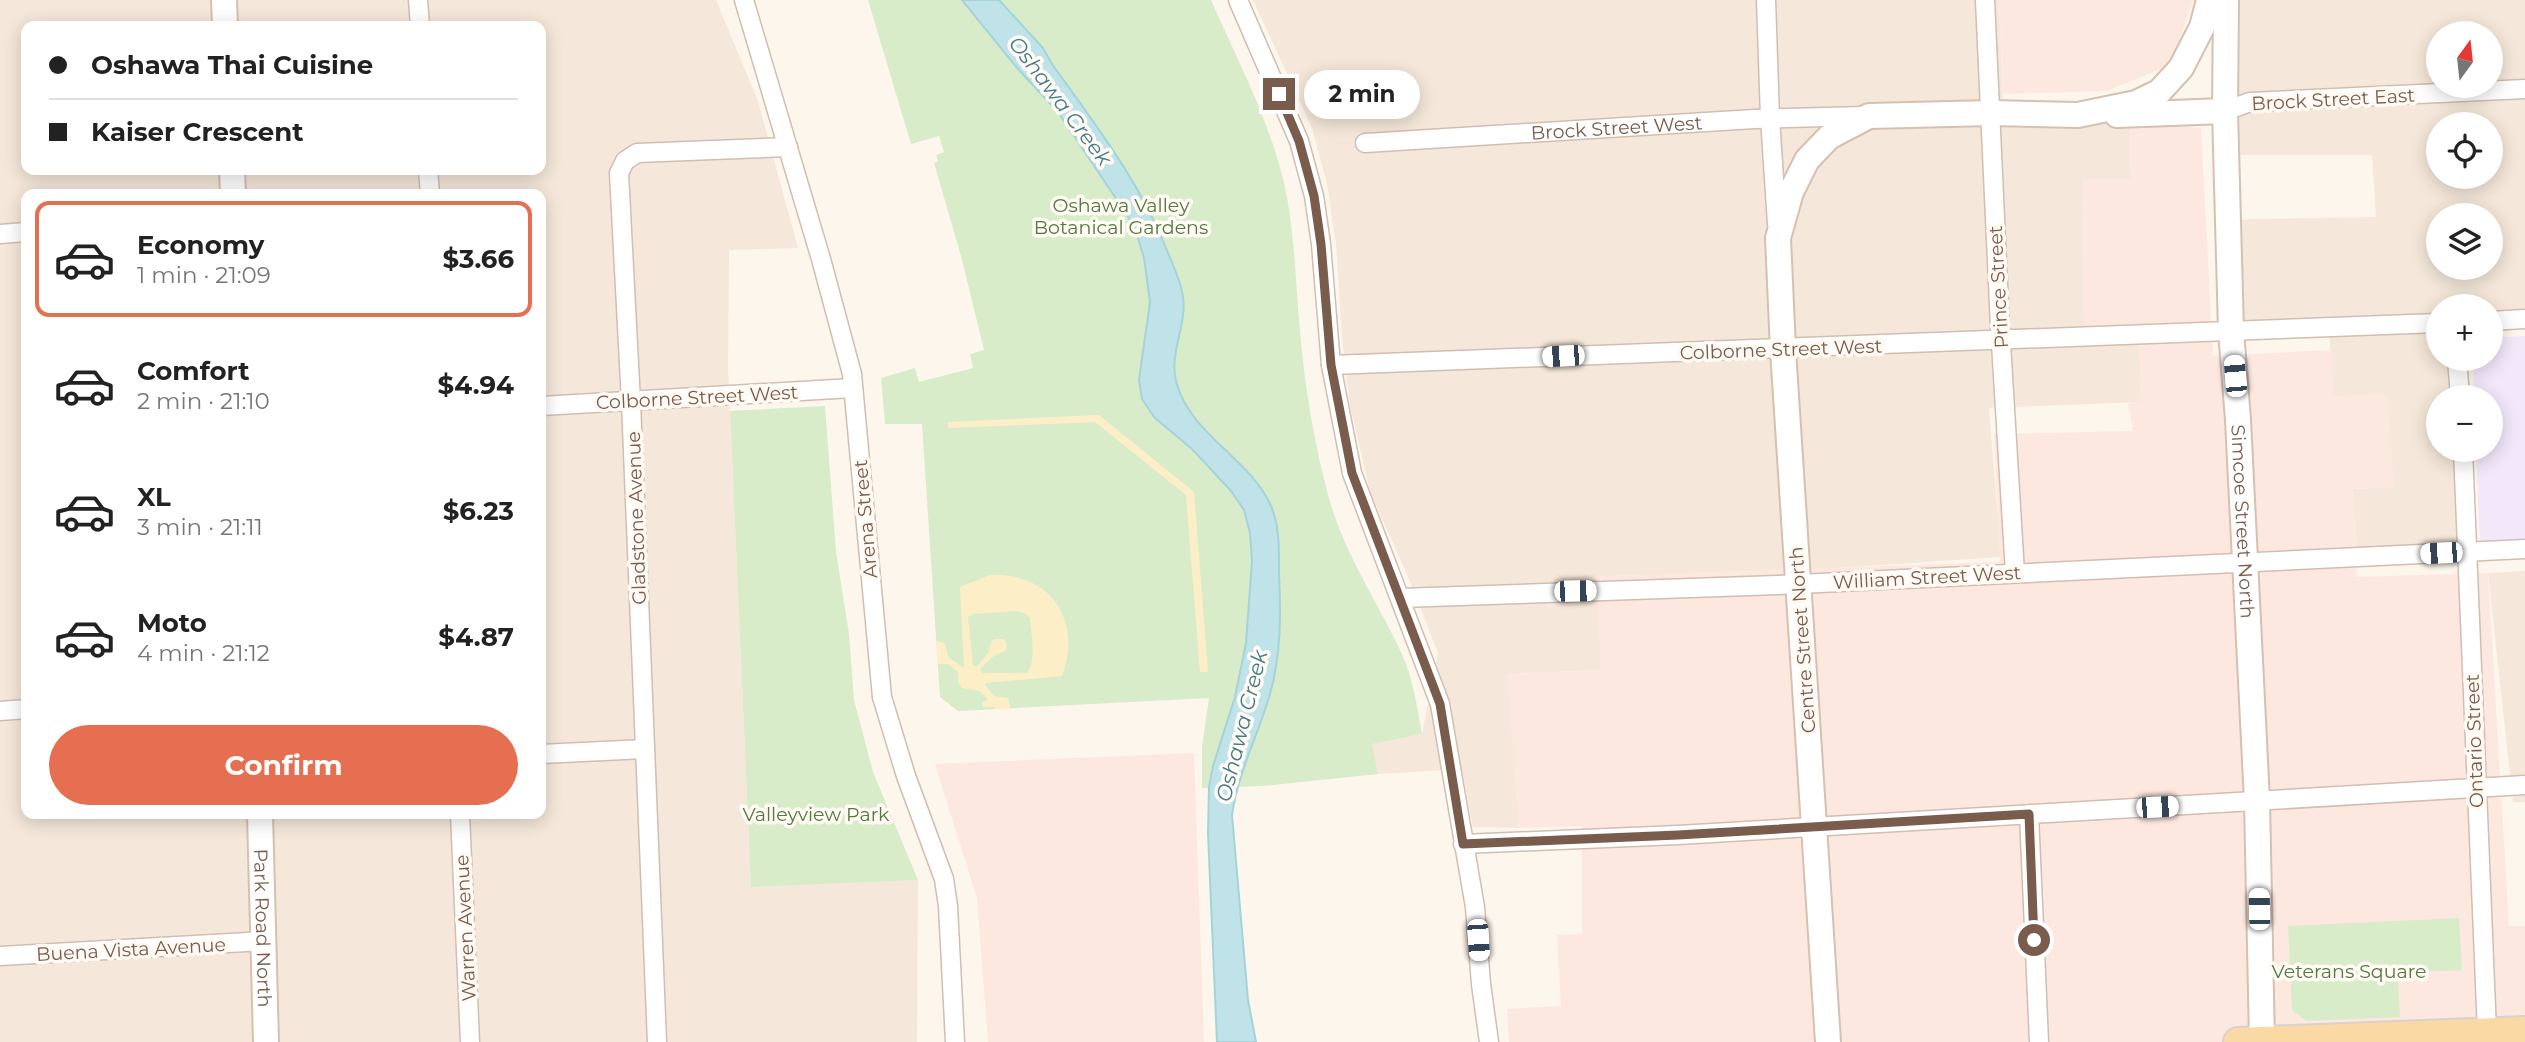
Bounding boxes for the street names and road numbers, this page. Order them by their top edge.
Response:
street label: Brock Street East [2251,84,2416,115]
street label: Brock Street West [1530,111,1703,145]
street label: Prince Street [1984,225,2013,349]
street label: Colborne Street West [1679,334,1883,365]
street label: Colborne Street West [595,381,799,414]
street label: Simcoe Street North [2226,424,2259,619]
street label: Gladstone Avenue [622,431,651,605]
street label: Arena Street [849,458,882,579]
street label: Centre Street North [1784,546,1820,734]
street label: William Street West [1832,561,2022,594]
street label: Ontario Street [2461,673,2488,808]
street label: Park Road North [249,848,276,1008]
street label: Warren Avenue [450,854,481,1002]
street label: Buena Vista Avenue [35,933,227,966]

